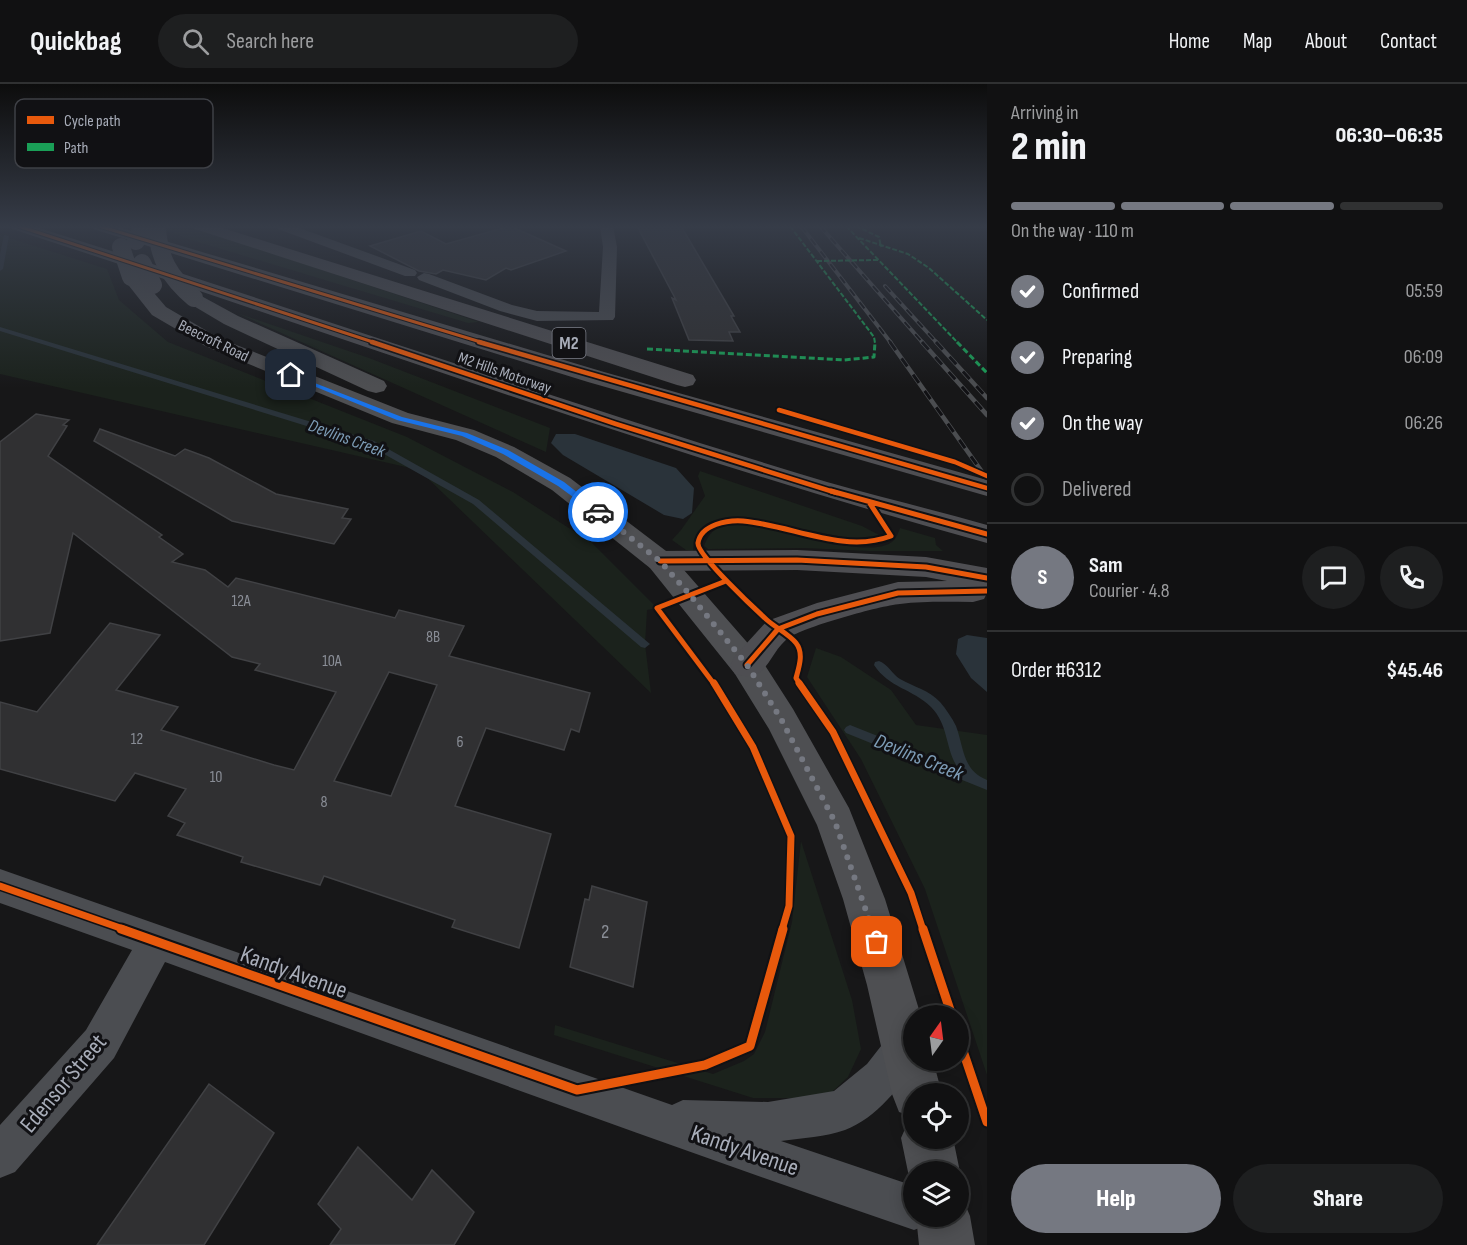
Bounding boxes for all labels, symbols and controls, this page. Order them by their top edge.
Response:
search box [158,14,578,68]
text: Quickbag [30,25,122,58]
icon: search [179,25,212,58]
text: Search here [227,28,314,55]
text: Home [1169,29,1210,54]
text: Map [1243,29,1272,54]
text: About [1305,29,1347,54]
text: Contact [1380,29,1437,54]
legend [15,99,213,168]
text: Arriving in [1011,101,1079,125]
text: Cycle path [64,112,121,131]
text: 06:30–06:35 [1335,122,1443,149]
text: 2 min [1011,124,1087,171]
text: Path [64,139,88,158]
text: On the way · 110 m [1011,219,1134,243]
icon: check [1011,275,1044,308]
text: Confirmed [1062,278,1139,305]
text: 05:59 [1405,279,1443,303]
street label: Beecroft Road [175,316,252,367]
road number: M2 [552,328,586,358]
icon: check [1011,341,1044,374]
text: Preparing [1062,344,1132,371]
text: 06:09 [1404,345,1443,369]
pin [265,349,316,400]
street label: M2 Hills Motorway [455,349,554,398]
icon: home [274,358,307,391]
icon: check [1011,407,1044,440]
text: On the way [1062,410,1143,437]
text: 06:26 [1405,411,1443,435]
water label: Devlins Creek [306,415,389,462]
text: Delivered [1062,476,1131,503]
courier [568,482,628,542]
icon: car [582,496,615,529]
button: chat [1302,546,1365,609]
button: phone [1380,546,1443,609]
text: Sam [1089,552,1123,579]
text: S [1038,564,1047,591]
text: Courier · 4.8 [1089,579,1170,603]
house number: 12A [231,592,251,611]
house number: 8B [426,628,440,647]
house number: 10A [322,652,342,671]
text: Order #6312 [1011,657,1102,684]
text: $45.46 [1386,657,1443,684]
water label: Devlins Creek [871,728,968,787]
house number: 12 [131,730,143,749]
house number: 6 [456,733,464,752]
house number: 10 [210,768,222,787]
house number: 8 [320,793,328,812]
pin [851,916,902,967]
house number: 2 [601,920,609,944]
icon: bag [860,925,893,958]
street label: Kandy Avenue [236,940,351,1005]
north arrow [903,1005,969,1071]
map controls [903,1005,969,1227]
street label: Edensor Street [14,1028,113,1138]
button: locate [903,1083,969,1149]
street label: Kandy Avenue [687,1119,803,1182]
button: layers [903,1161,969,1227]
button: Help [1011,1164,1221,1233]
button: Share [1233,1164,1443,1233]

